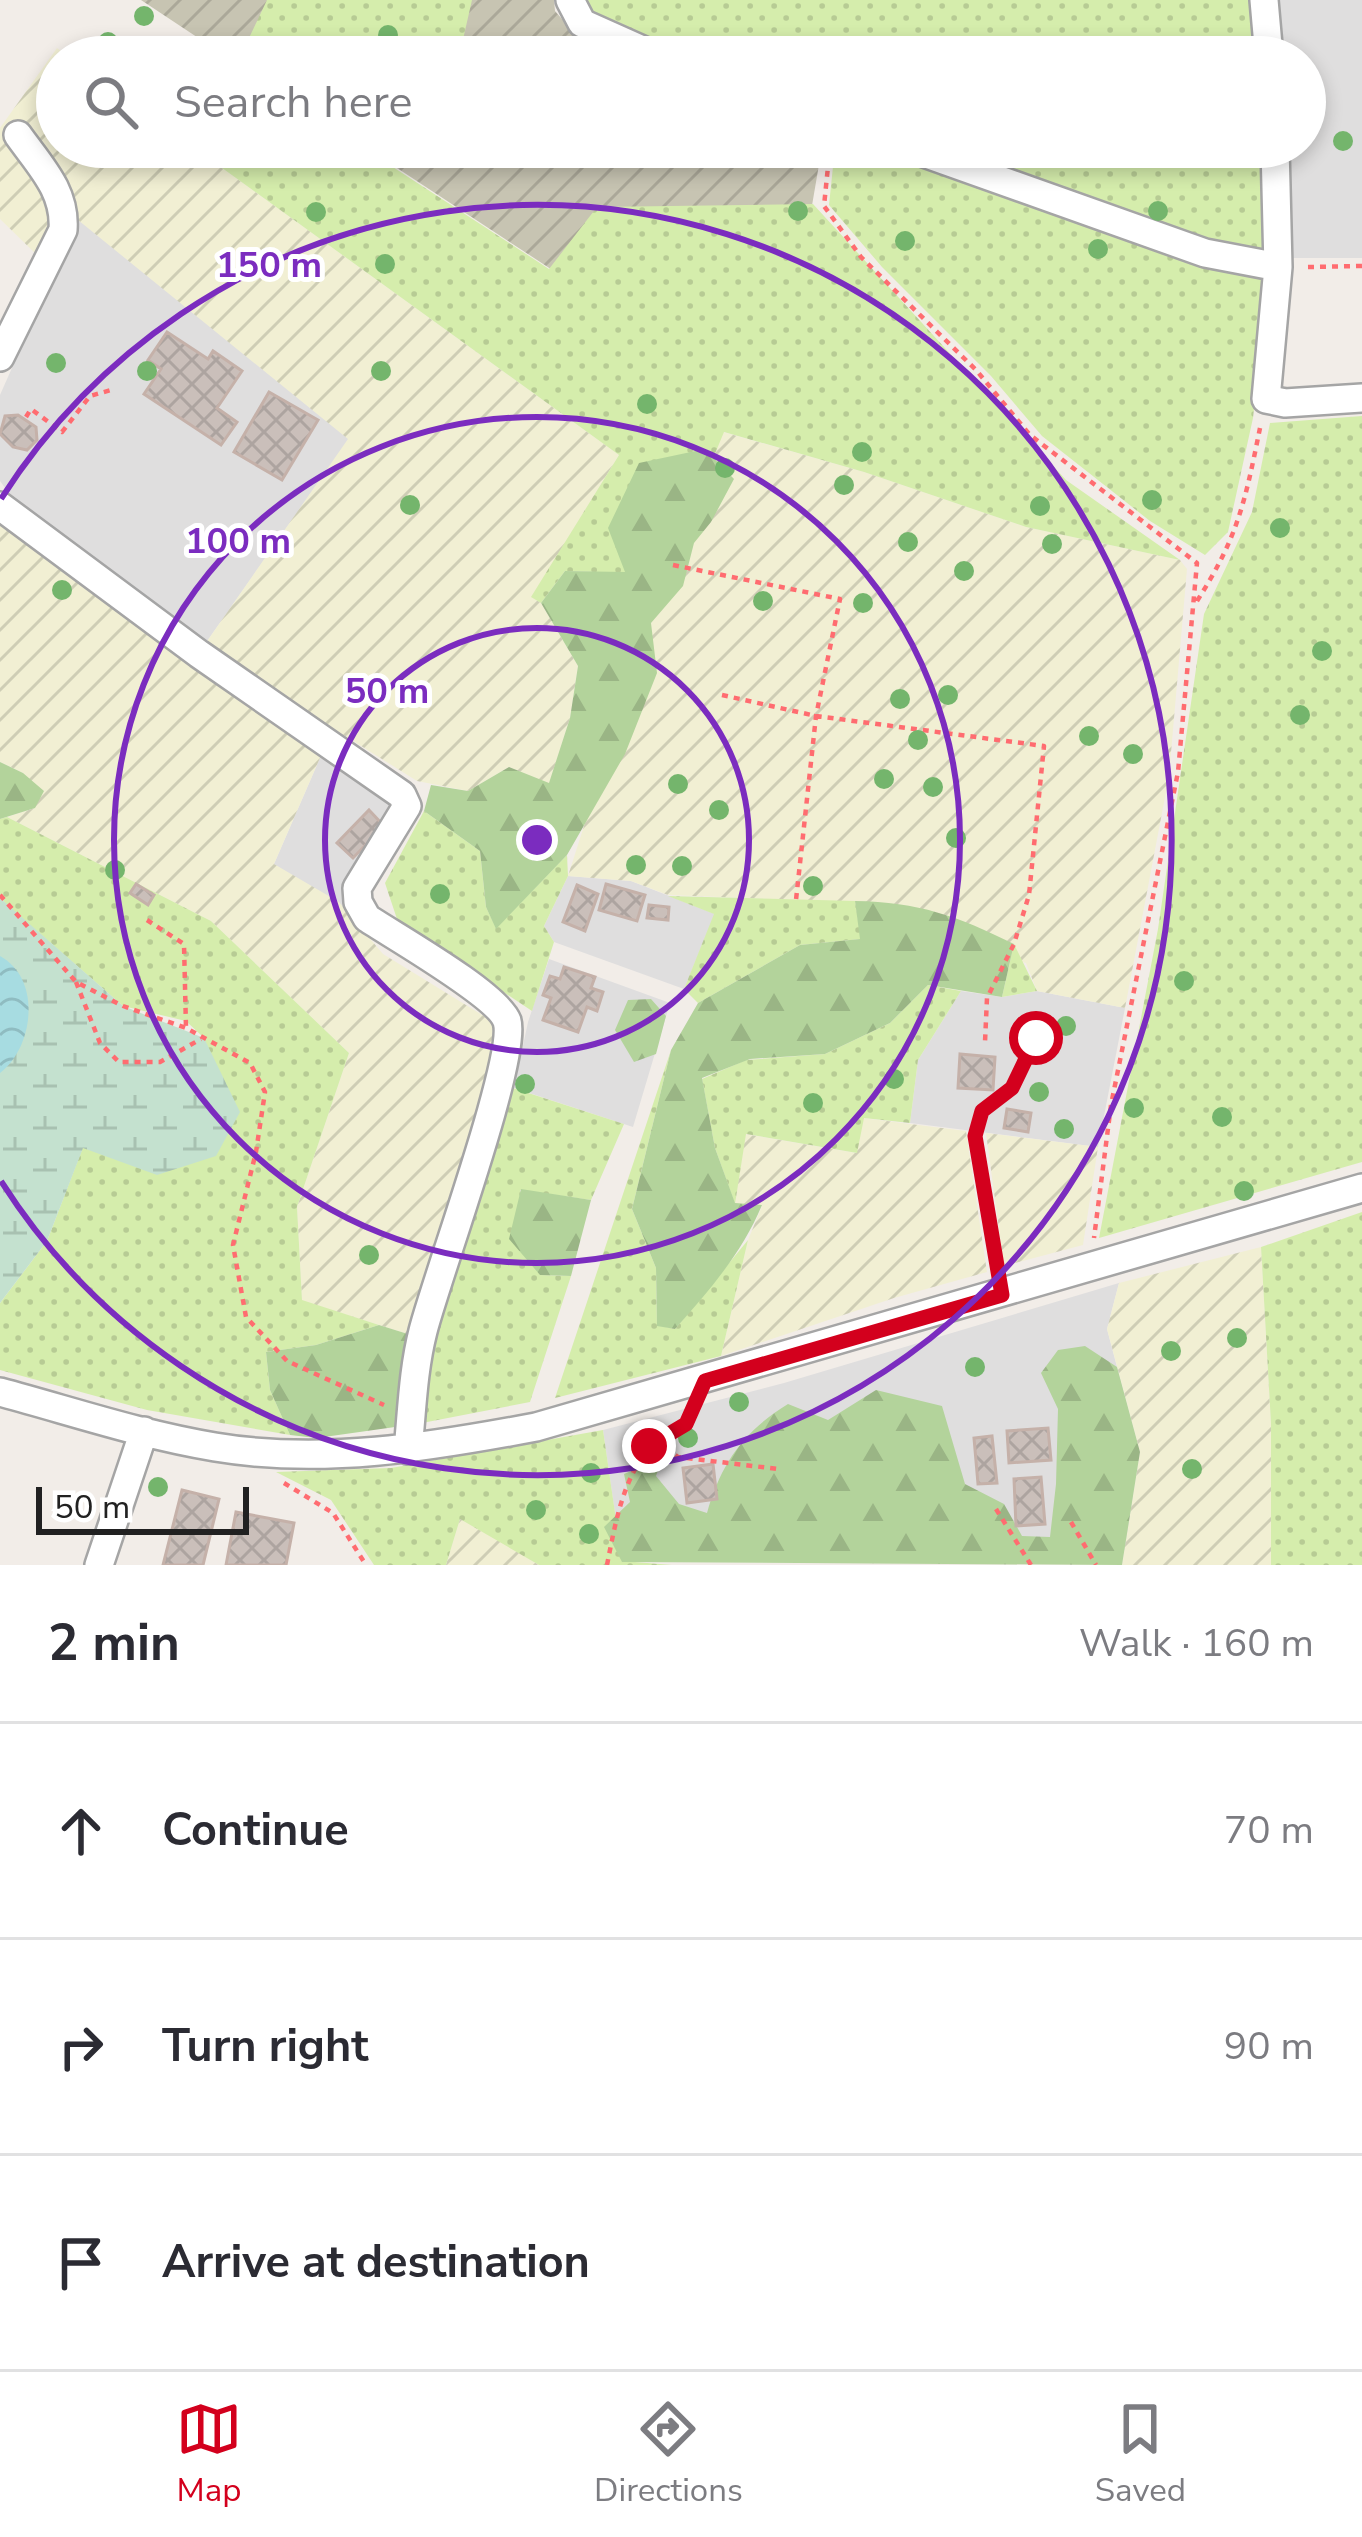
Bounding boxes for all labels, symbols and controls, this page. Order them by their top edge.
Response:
search box [36,36,1326,168]
icon: search [78,69,144,135]
text: Search here [174,72,413,133]
text: 150 m [216,241,322,290]
text: 100 m [185,517,291,566]
text: 50 m [345,667,429,716]
centre of rings [516,819,558,861]
route start [1009,1011,1063,1065]
route end [622,1419,676,1473]
scale bar [36,1481,249,1534]
text: 50 m [54,1485,130,1530]
text: 2 min [48,1608,180,1678]
text: Walk · 160 m [1079,1617,1314,1670]
icon: ahead [48,1798,114,1864]
text: Continue [162,1800,349,1861]
text: 70 m [1224,1804,1314,1857]
icon: right [48,2014,114,2080]
text: Turn right [162,2016,369,2077]
text: 90 m [1224,2020,1314,2073]
icon: arrive [48,2230,114,2296]
text: Arrive at destination [162,2232,590,2293]
tab: Map [176,2396,242,2513]
tab: Directions [594,2396,743,2513]
tab: Saved [1095,2396,1186,2513]

